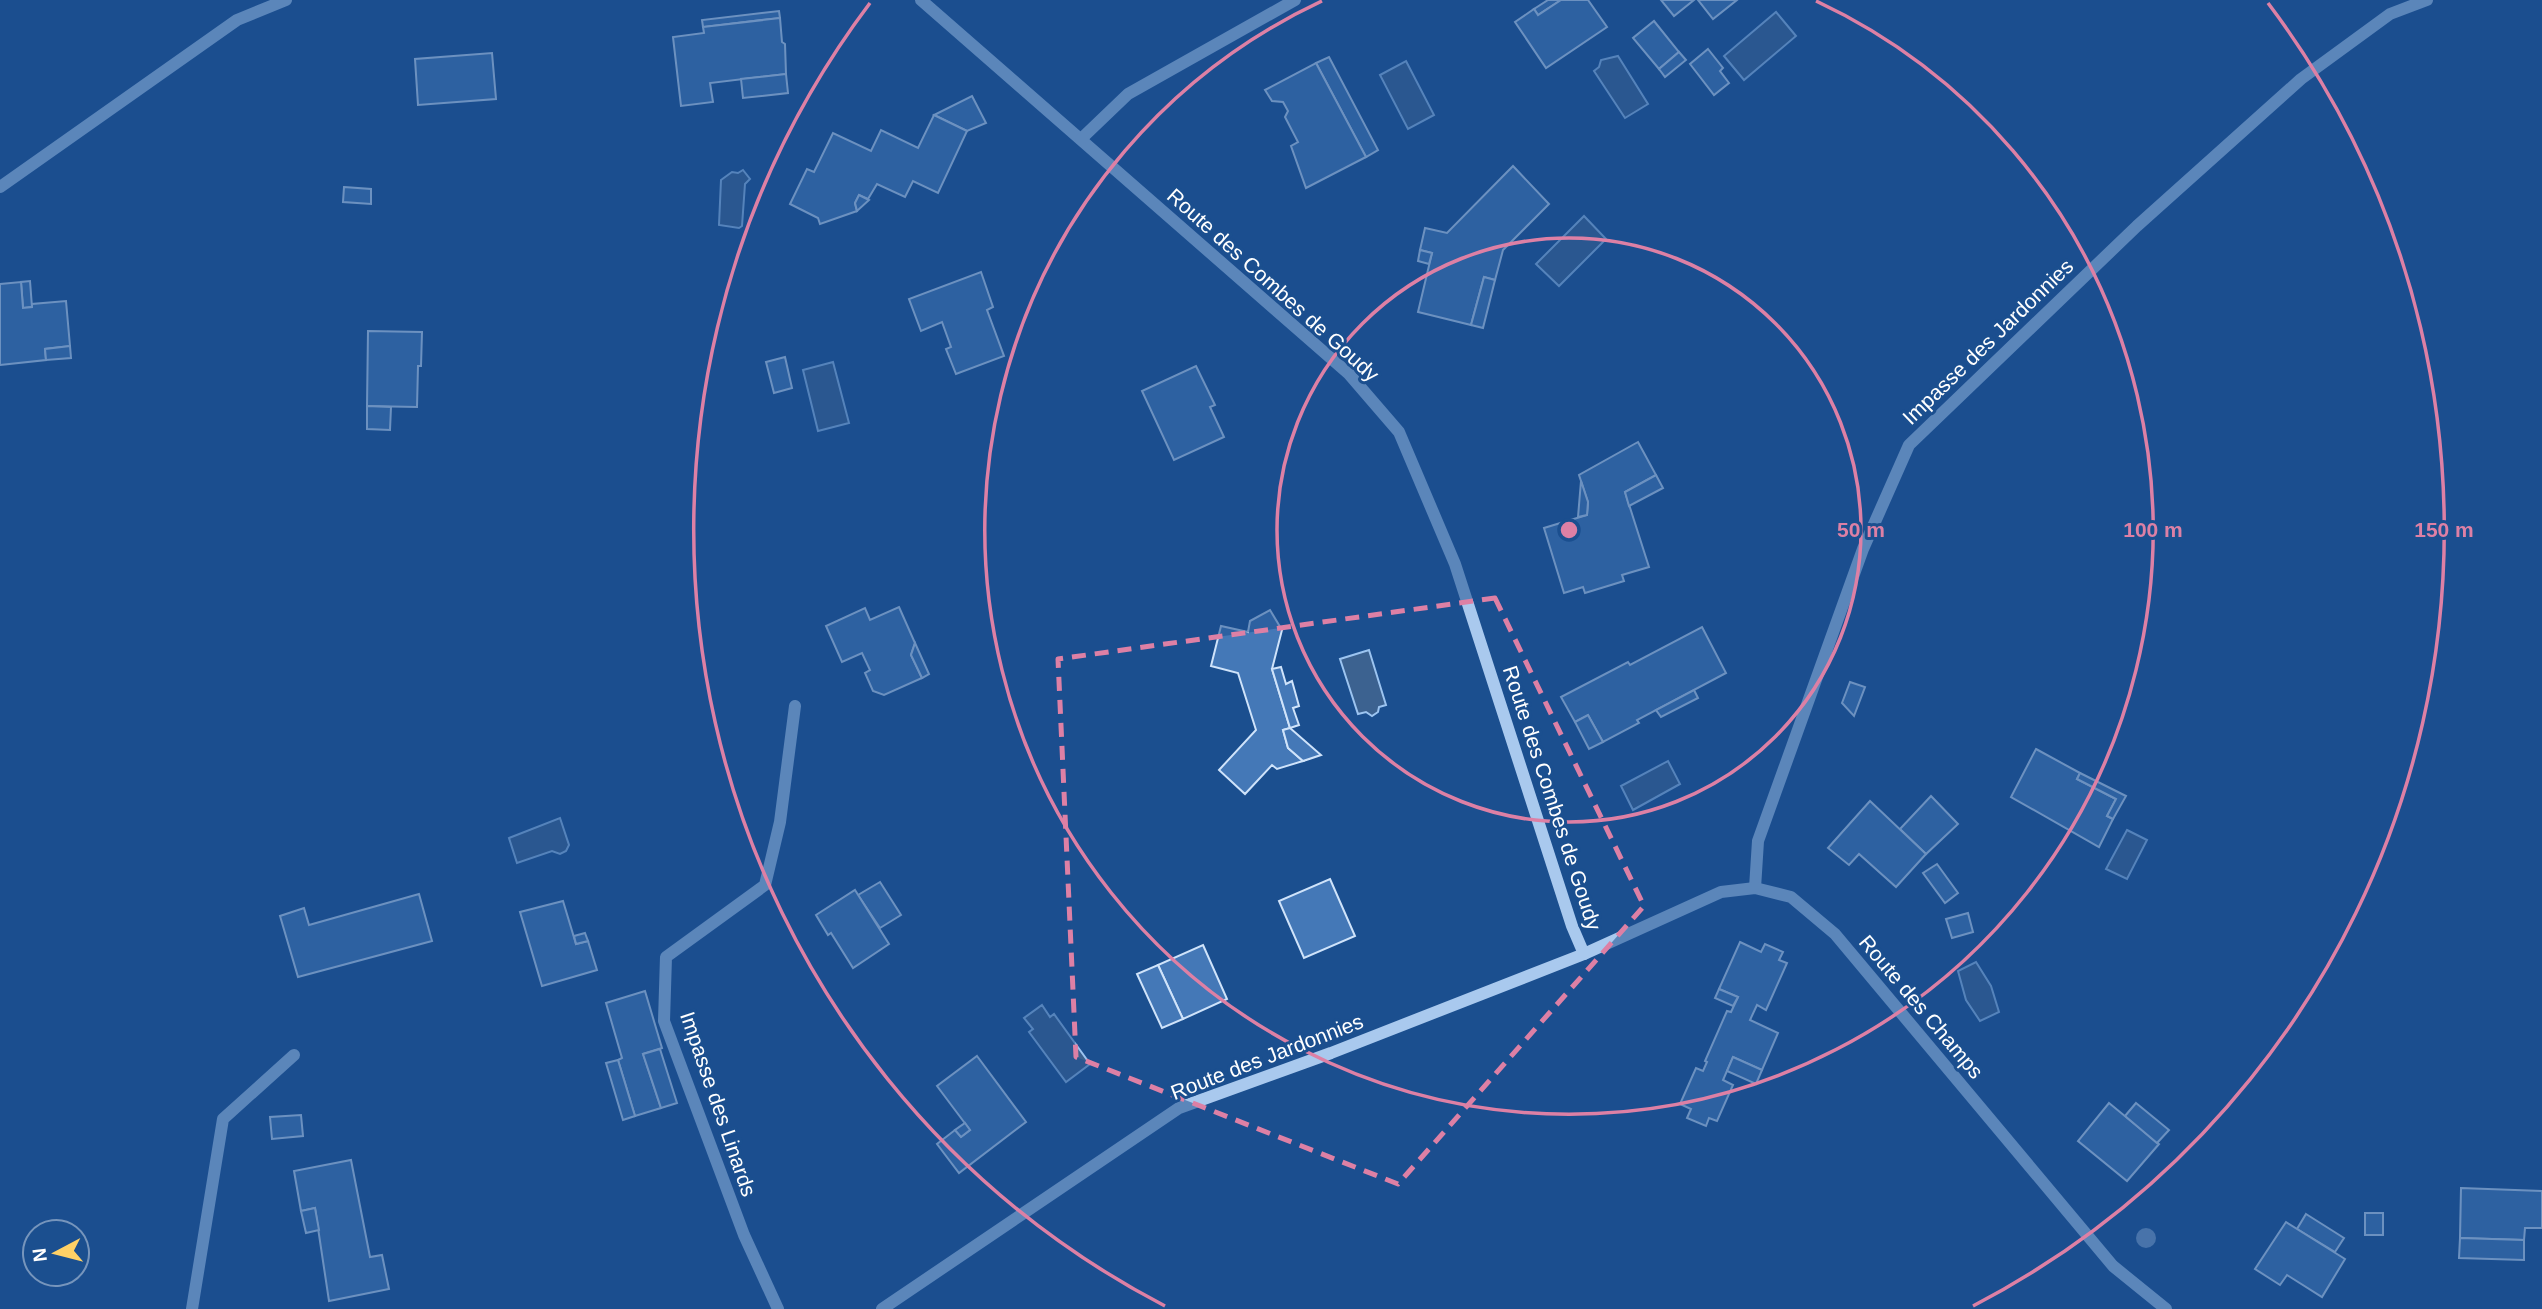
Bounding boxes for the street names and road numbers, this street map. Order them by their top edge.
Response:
street label: Route des Combes de Goudy [1163,184,1384,386]
street label: Impasse des Jardonnies [1898,254,2078,429]
street label: Route des Combes de Goudy [1499,663,1606,933]
street label: Route des Champs [1855,930,1988,1083]
street label: Impasse des Linards [676,1008,761,1199]
street label: Route des Jardonnies [1167,1009,1366,1104]

